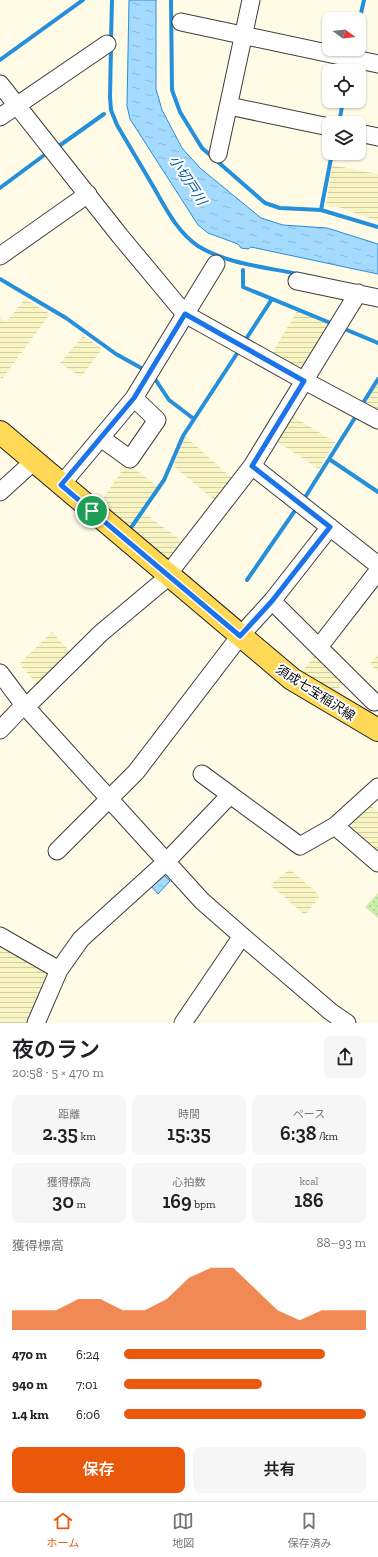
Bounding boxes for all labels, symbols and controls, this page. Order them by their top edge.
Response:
north arrow [322,12,366,56]
map controls [322,12,366,160]
button: locate [322,64,366,108]
button: layers [322,116,366,160]
water label: 小切戸川 [165,152,211,210]
pin [75,494,109,528]
icon: arrive [81,500,103,522]
street label: 須成七宝稲沢線 [273,661,358,723]
text: 夜のラン [12,1036,100,1063]
button: share [324,1036,366,1078]
text: 20:58 · 5 × 470 m [12,1065,104,1080]
text: 距離 [58,1108,80,1121]
text: 時間 [178,1108,200,1121]
text: ペース [293,1108,325,1121]
text: 2.35 [42,1121,78,1145]
text: 15:35 [167,1121,211,1145]
text: 6:38 [280,1121,317,1145]
text: km [78,1130,96,1143]
text: /km [317,1130,338,1143]
text: kcal [300,1175,318,1188]
text: 獲得標高 [47,1176,91,1189]
text: 心拍数 [173,1176,206,1189]
text: 186 [294,1188,324,1212]
text: 30 [52,1189,74,1213]
text: 169 [162,1189,192,1213]
text: m [74,1198,86,1211]
text: bpm [192,1198,216,1211]
text: 88–93 m [316,1235,366,1250]
text: 獲得標高 [12,1238,64,1253]
text: 470 m [12,1347,47,1362]
text: 6:24 [76,1347,100,1362]
text: 940 m [12,1377,48,1392]
text: 7:01 [76,1377,98,1392]
text: 1.4 km [12,1407,49,1422]
text: 6:06 [76,1407,100,1422]
button: 保存 [12,1447,185,1493]
button: 共有 [193,1447,366,1493]
tab: ホーム [47,1510,79,1550]
tab: 地図 [172,1510,194,1550]
tab: 保存済み [287,1510,331,1550]

